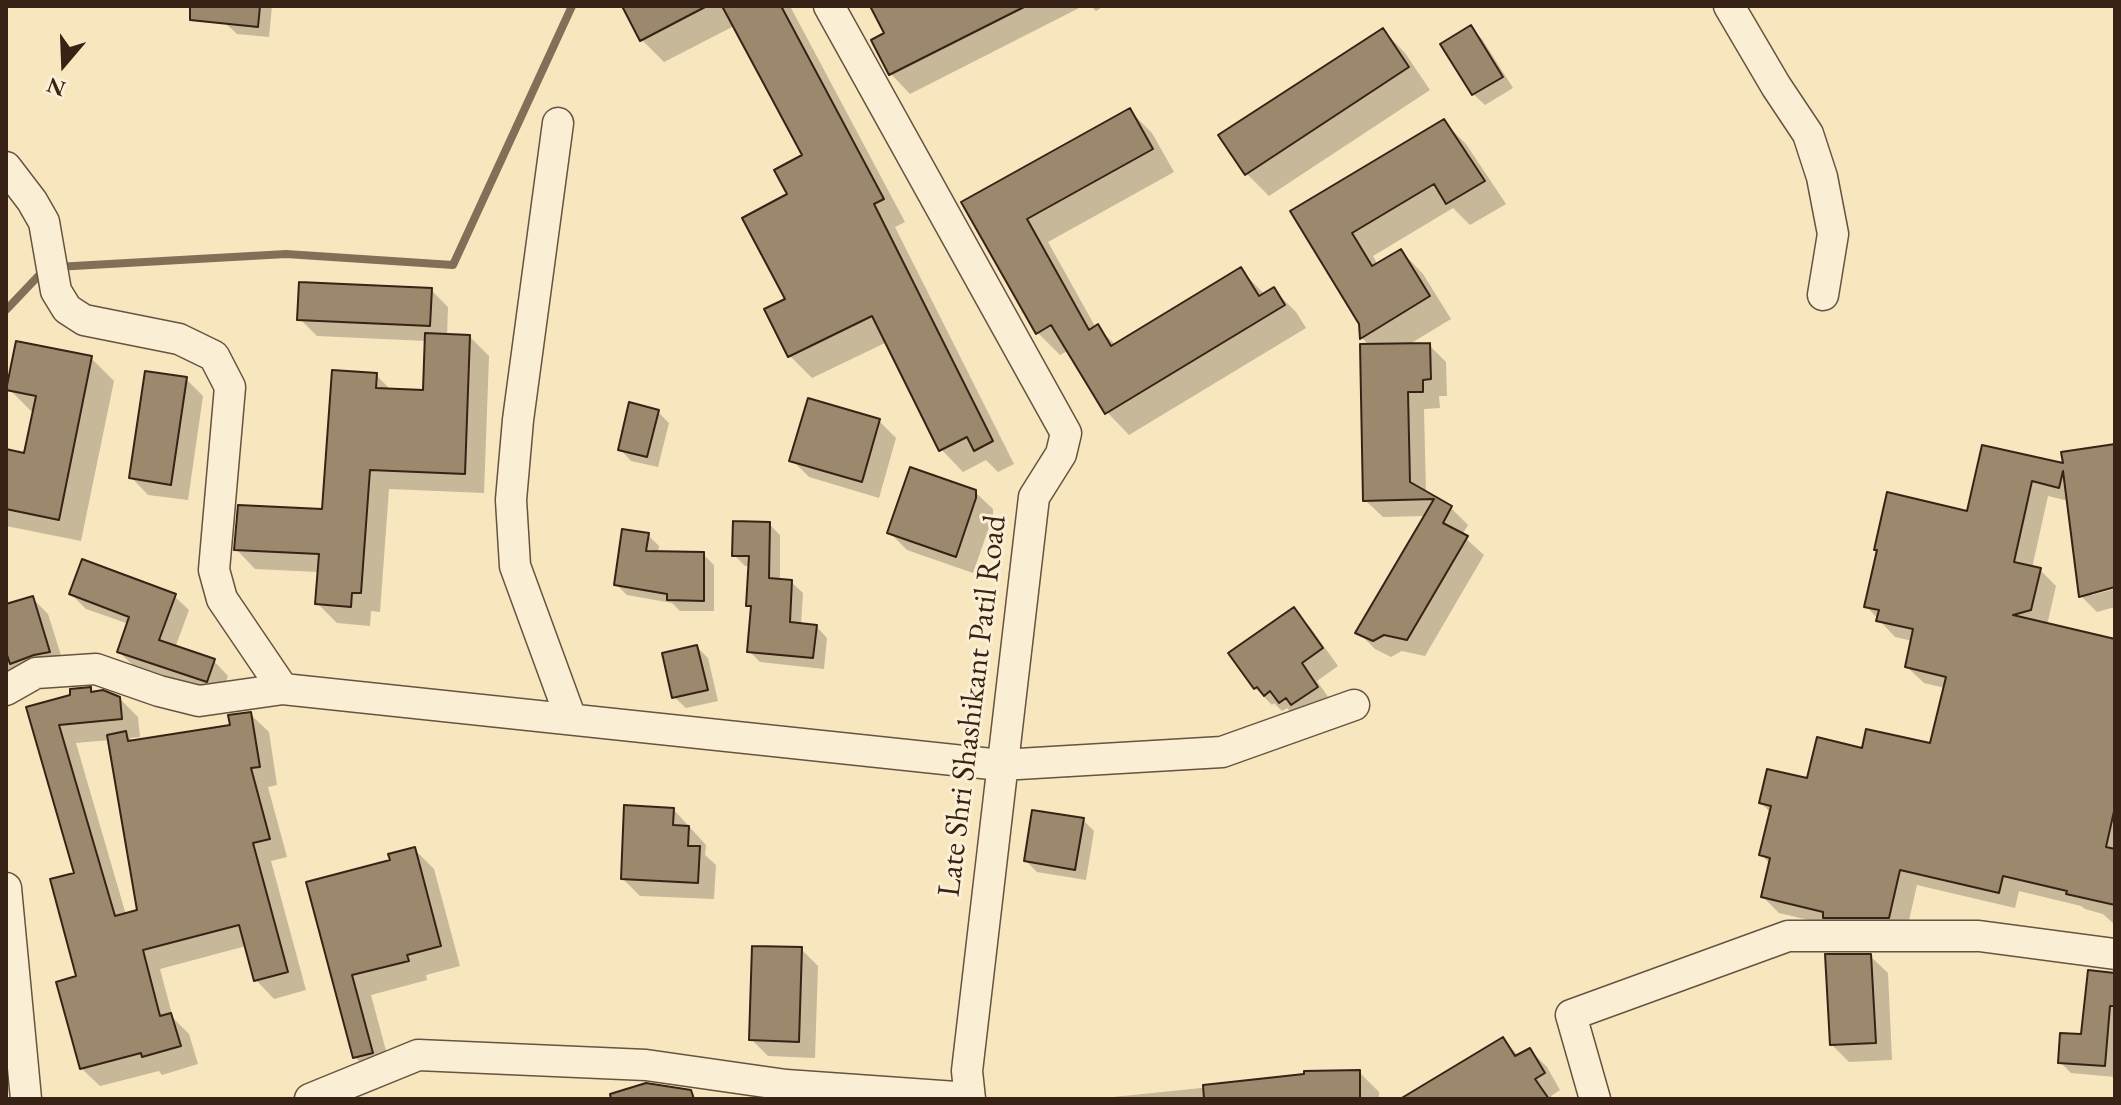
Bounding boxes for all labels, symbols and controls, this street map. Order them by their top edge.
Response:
north arrow [24,24,104,104]
text: N [43,71,69,104]
street label: Late Shri Shashikant Patil Road [931,513,1015,899]

